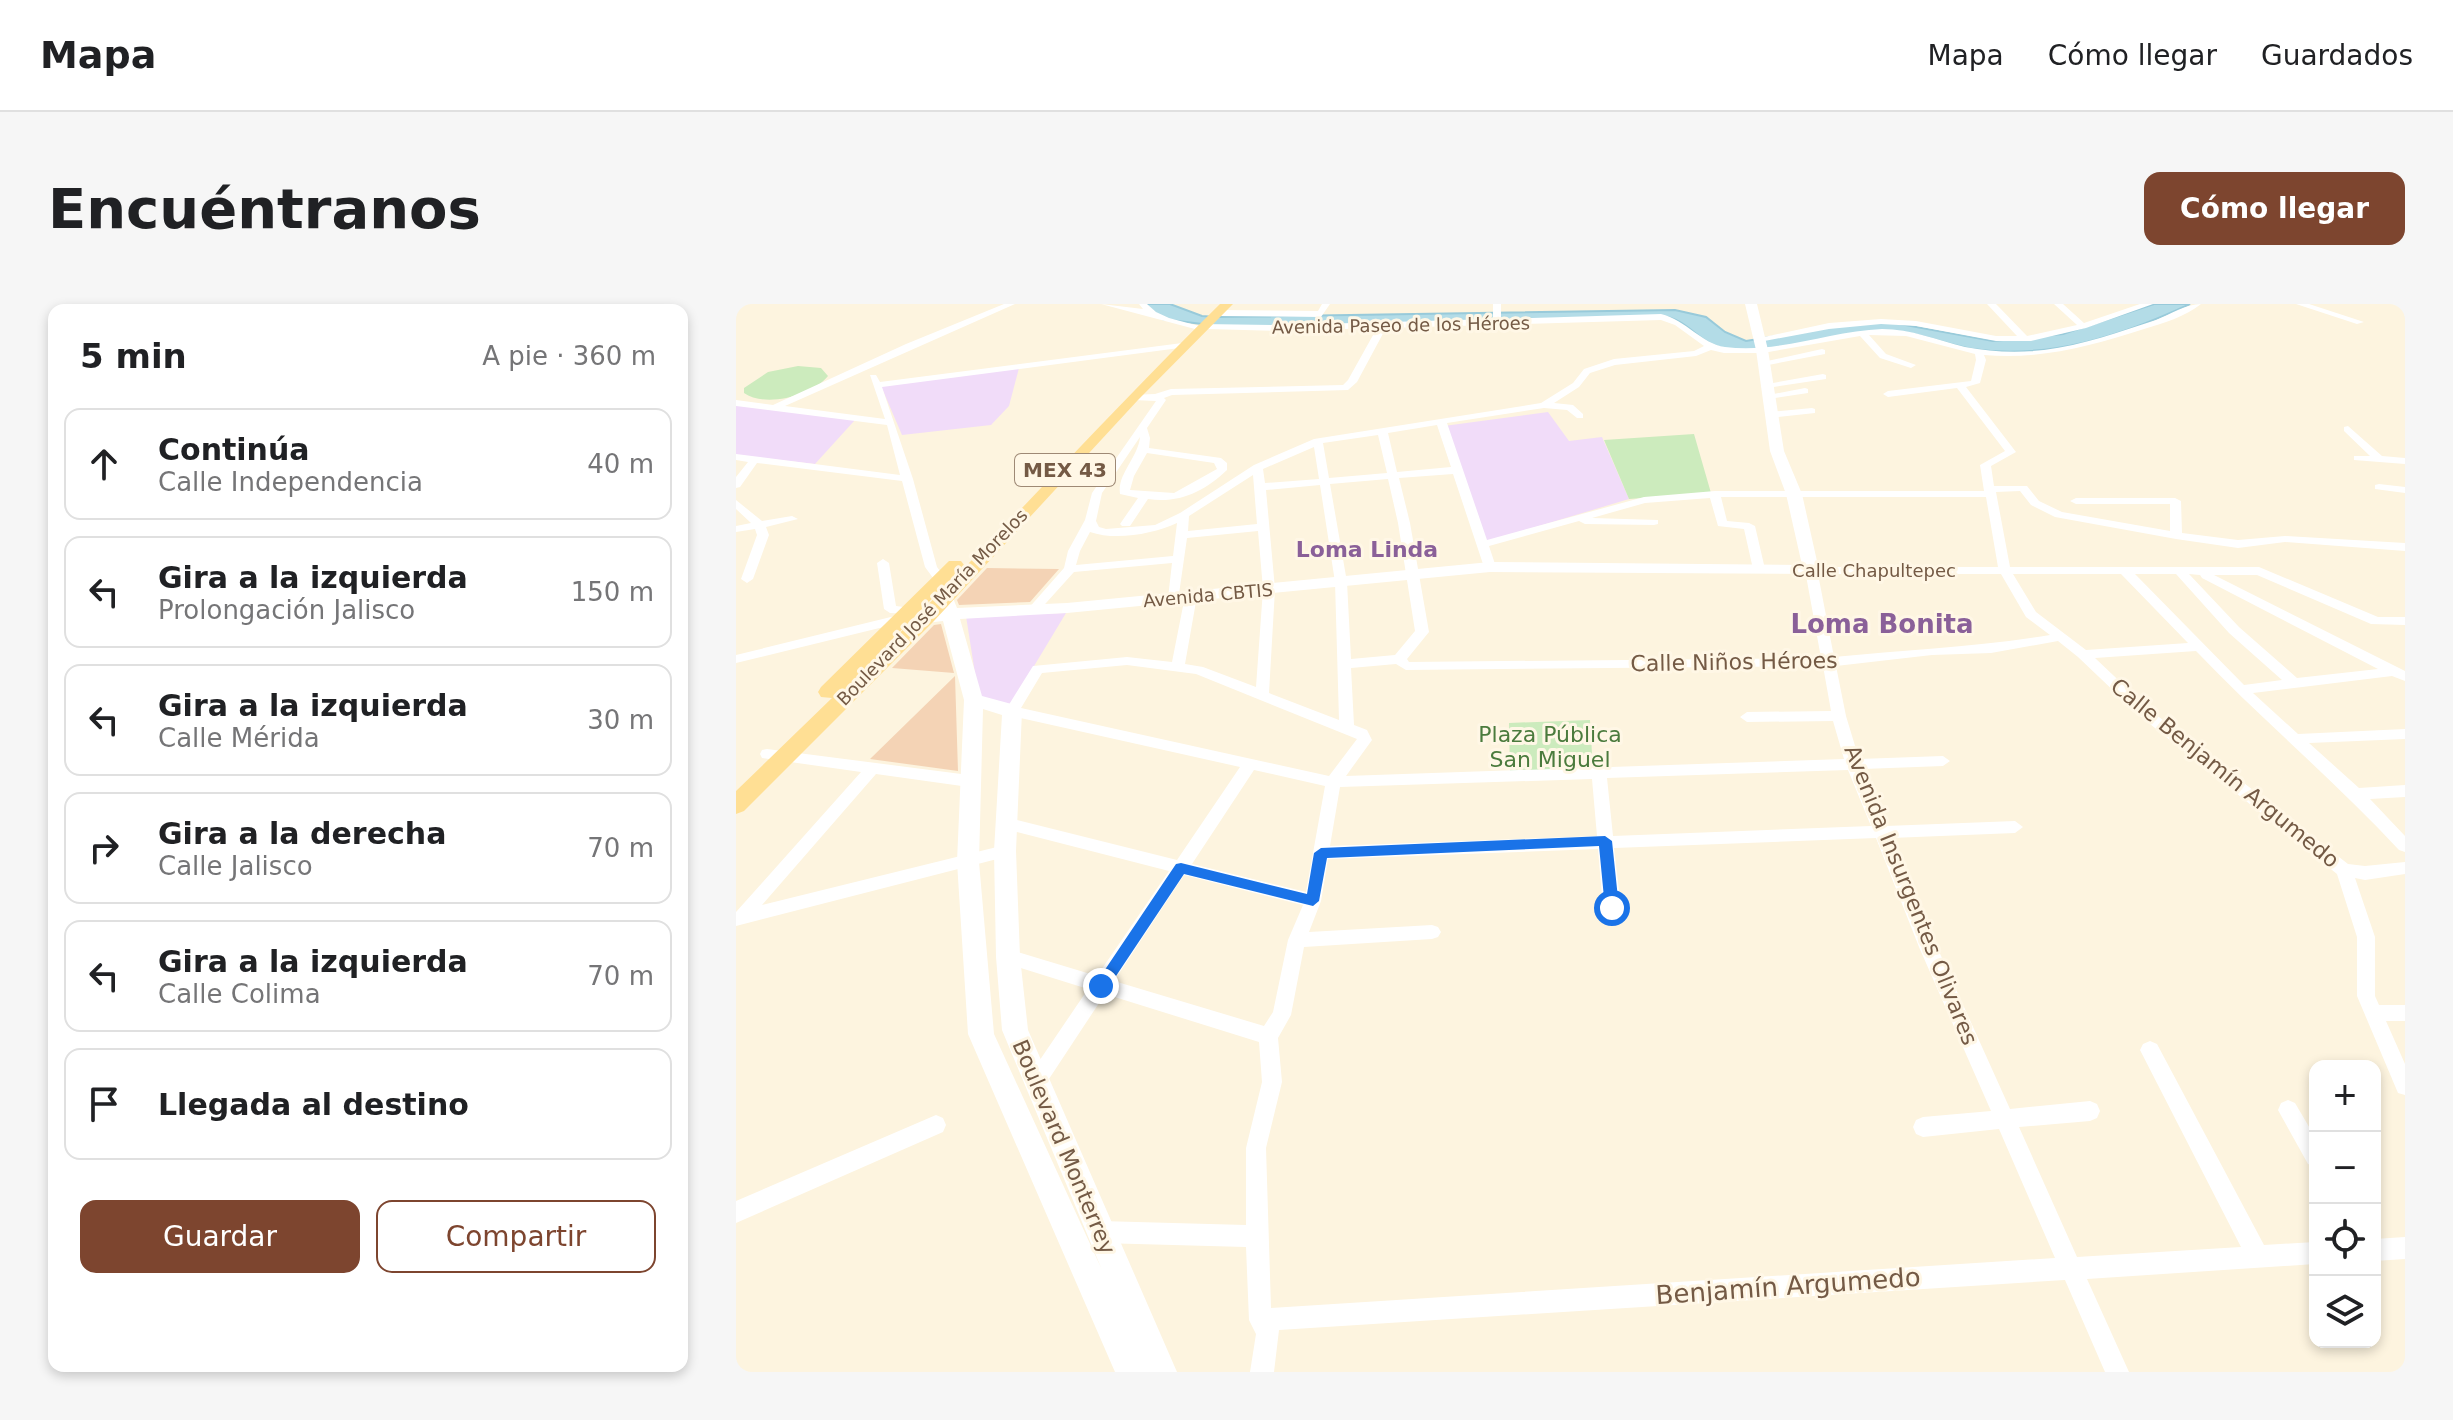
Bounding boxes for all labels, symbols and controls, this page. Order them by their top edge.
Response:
text: Mapa [40,33,156,77]
text: Mapa [1927,39,2004,72]
text: Cómo llegar [2048,39,2217,72]
text: Guardados [2261,39,2413,72]
button: Cómo llegar [2144,172,2405,245]
text: Encuéntranos [48,176,481,241]
street label: Avenida Paseo de los Héroes [1272,312,1530,338]
text: 5 min [80,336,187,376]
text: A pie · 360 m [482,341,656,371]
text: Continúa [158,432,310,467]
icon: ahead [82,442,126,486]
text: 40 m [587,449,654,479]
road number: MEX 43 [1015,454,1115,486]
text: Calle Independencia [158,467,423,497]
street label: Boulevard José María Morelos [832,504,1032,710]
district label: Loma Linda [1296,537,1438,562]
text: Gira a la izquierda [158,560,468,595]
street label: Calle Chapultepec [1792,560,1956,581]
icon: left [82,570,126,614]
text: 150 m [571,577,654,607]
street label: Avenida CBTIS [1142,579,1274,611]
text: Prolongación Jalisco [158,595,415,625]
district label: Loma Bonita [1790,609,1974,639]
street label: Calle Niños Héroes [1630,648,1838,676]
street label: Calle Benjamín Argumedo [2106,673,2344,873]
text: Gira a la izquierda [158,688,468,723]
icon: left [82,698,126,742]
text: 30 m [587,705,654,735]
park label: Plaza Pública San Miguel [1478,722,1622,772]
text: Calle Mérida [158,723,320,753]
street label: Avenida Insurgentes Olivares [1839,742,1983,1048]
text: Gira a la derecha [158,816,446,851]
icon: right [82,826,126,870]
text: 70 m [587,833,654,863]
text: Calle Jalisco [158,851,313,881]
route start [1594,890,1630,926]
text: Gira a la izquierda [158,944,468,979]
icon: left [82,954,126,998]
text: 70 m [587,961,654,991]
route end [1083,968,1119,1004]
text: Calle Colima [158,979,321,1009]
street label: Boulevard Monterrey [1007,1036,1121,1258]
map controls [2309,1060,2381,1348]
button: + [2309,1060,2381,1132]
icon: arrive [82,1082,126,1126]
text: Llegada al destino [158,1087,469,1122]
button: − [2309,1132,2381,1204]
button: Guardar [80,1200,360,1273]
button: Compartir [376,1200,656,1273]
button: locate [2309,1204,2381,1276]
street label: Benjamín Argumedo [1655,1262,1921,1310]
button: layers [2309,1276,2381,1348]

